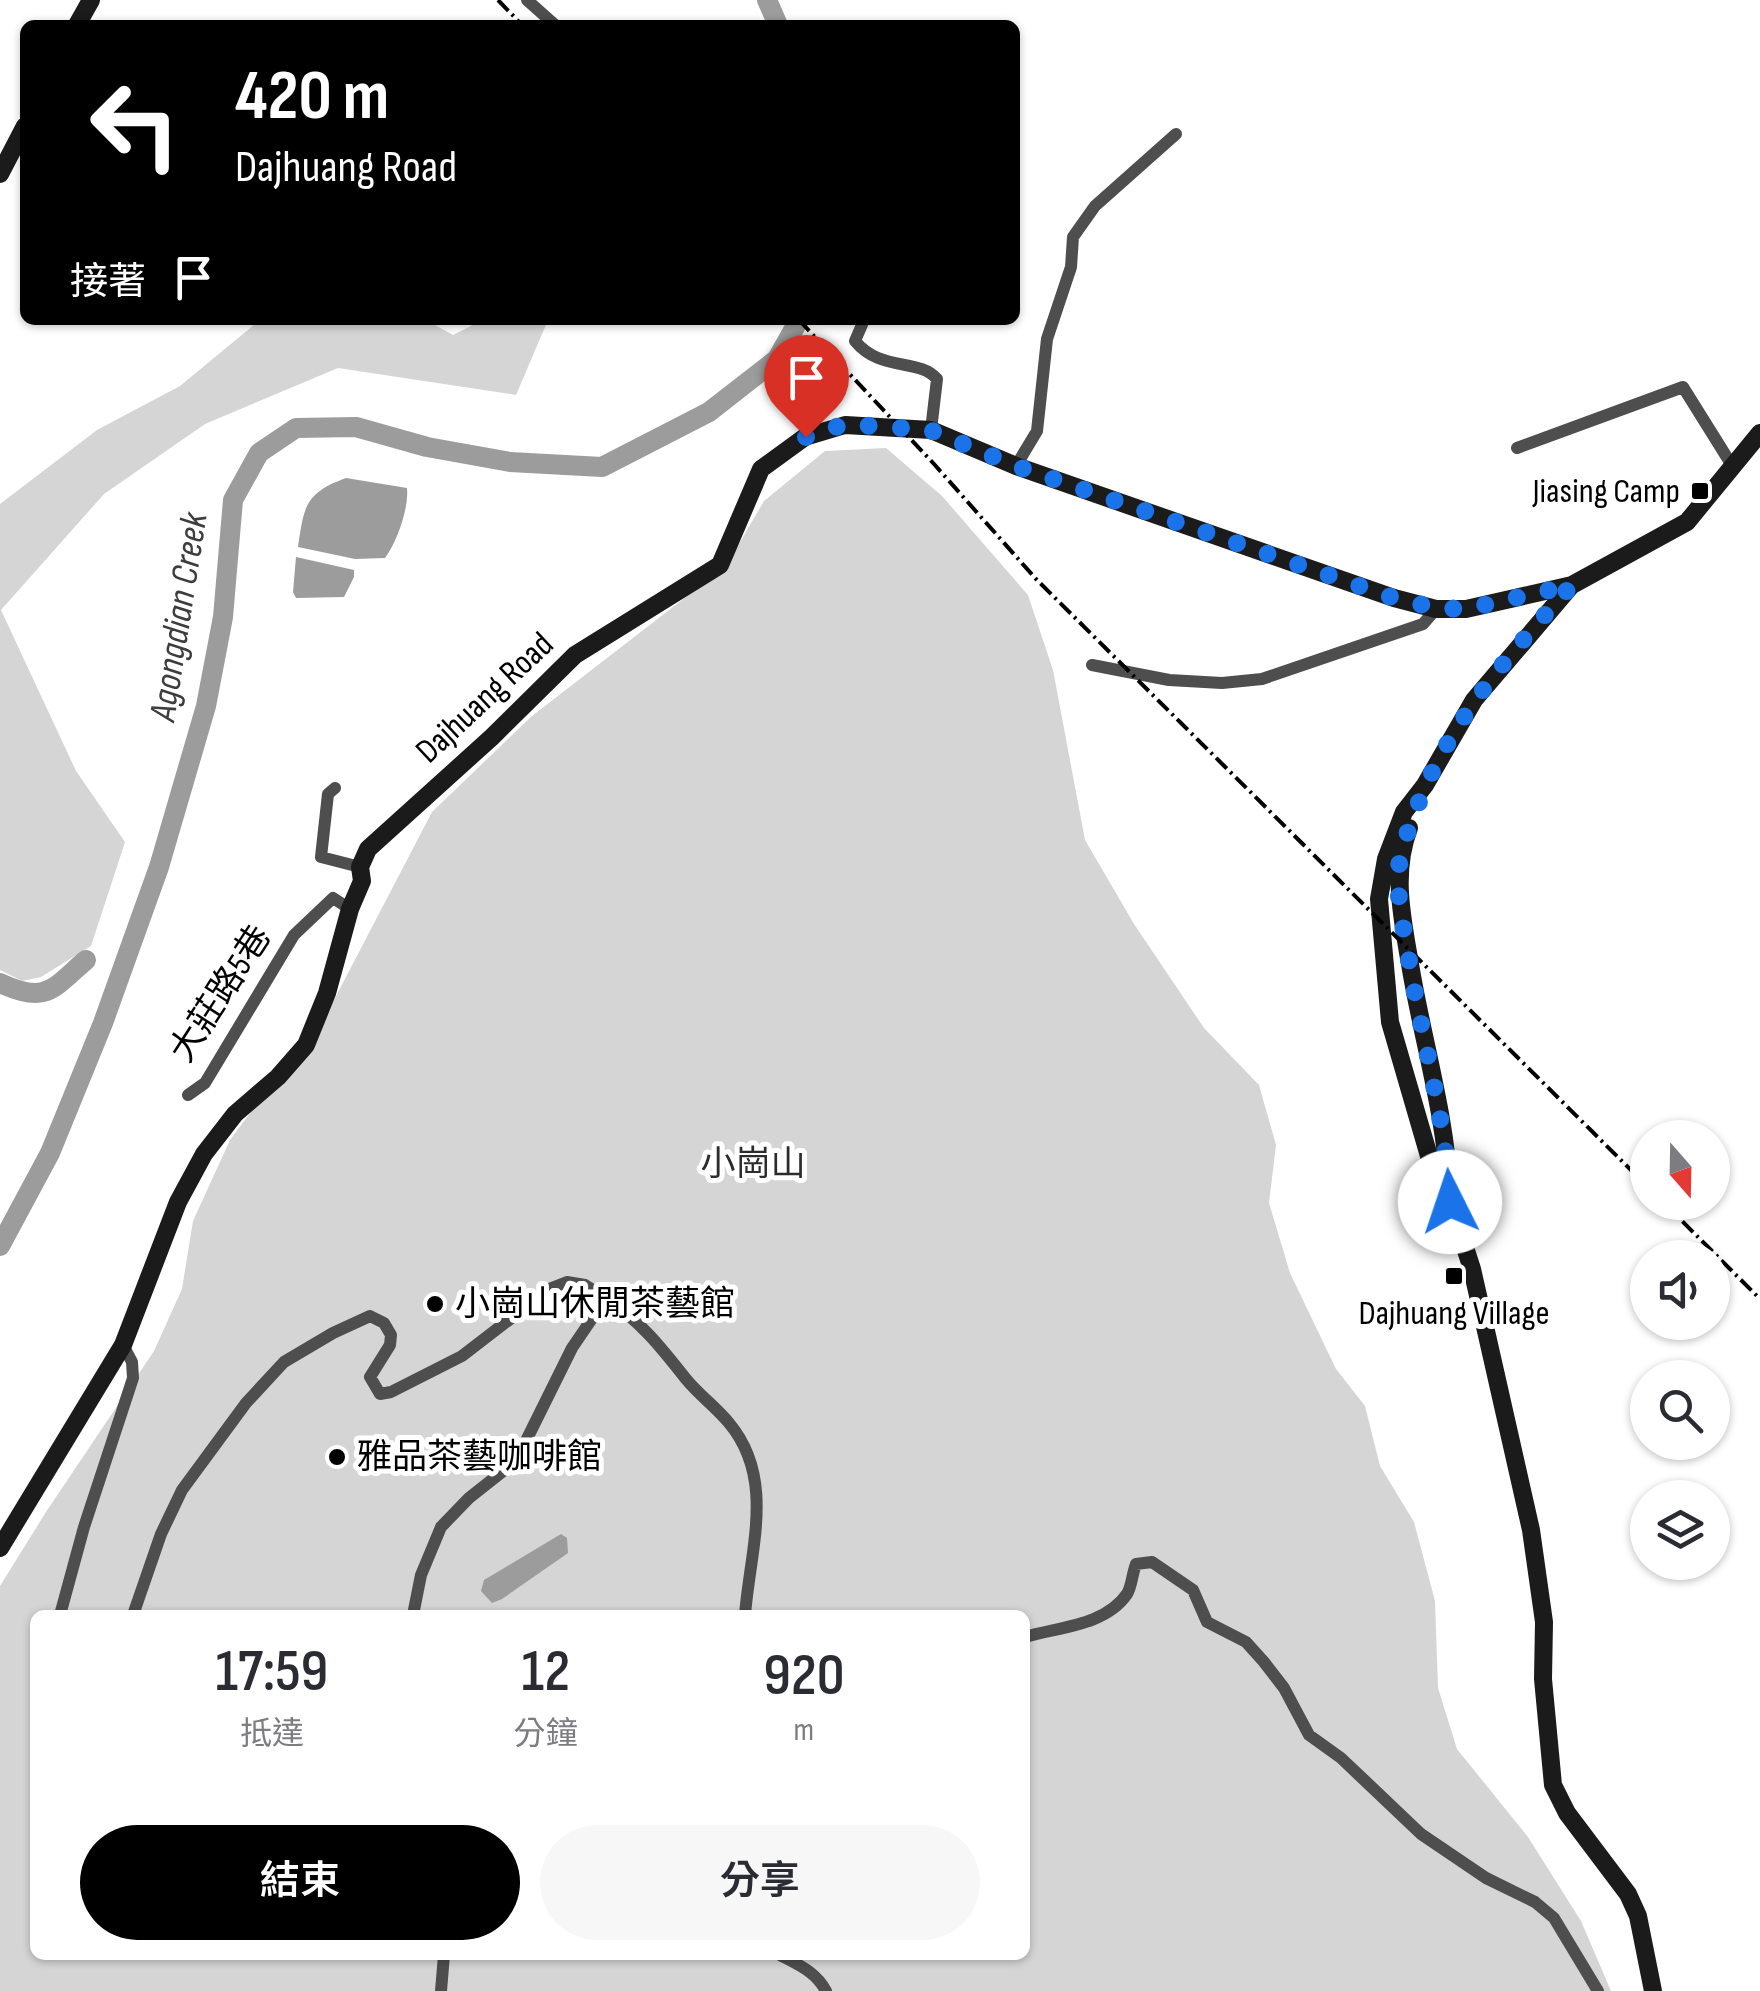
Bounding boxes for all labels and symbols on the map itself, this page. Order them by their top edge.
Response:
pin [764,335,849,438]
place label: Jiasing Camp [1531,470,1680,513]
marker: Jiasing Camp [1689,480,1711,502]
water label: Agongdian Creek [140,508,218,726]
street label: Dajhuang Road [407,623,563,773]
street label: 大莊路5巷 [161,918,281,1070]
north arrow [1630,1120,1730,1220]
park label: 小崗山 [700,1143,806,1186]
position arrow [1398,1150,1502,1254]
marker: Dajhuang Village [1443,1265,1465,1287]
place label: 小崗山休閒茶藝館 [455,1283,735,1326]
place label: Dajhuang Village [1359,1292,1549,1335]
marker: 小崗山休閒茶藝館 [424,1293,446,1315]
place label: 雅品茶藝咖啡館 [357,1436,602,1479]
marker: 雅品茶藝咖啡館 [326,1446,348,1468]

